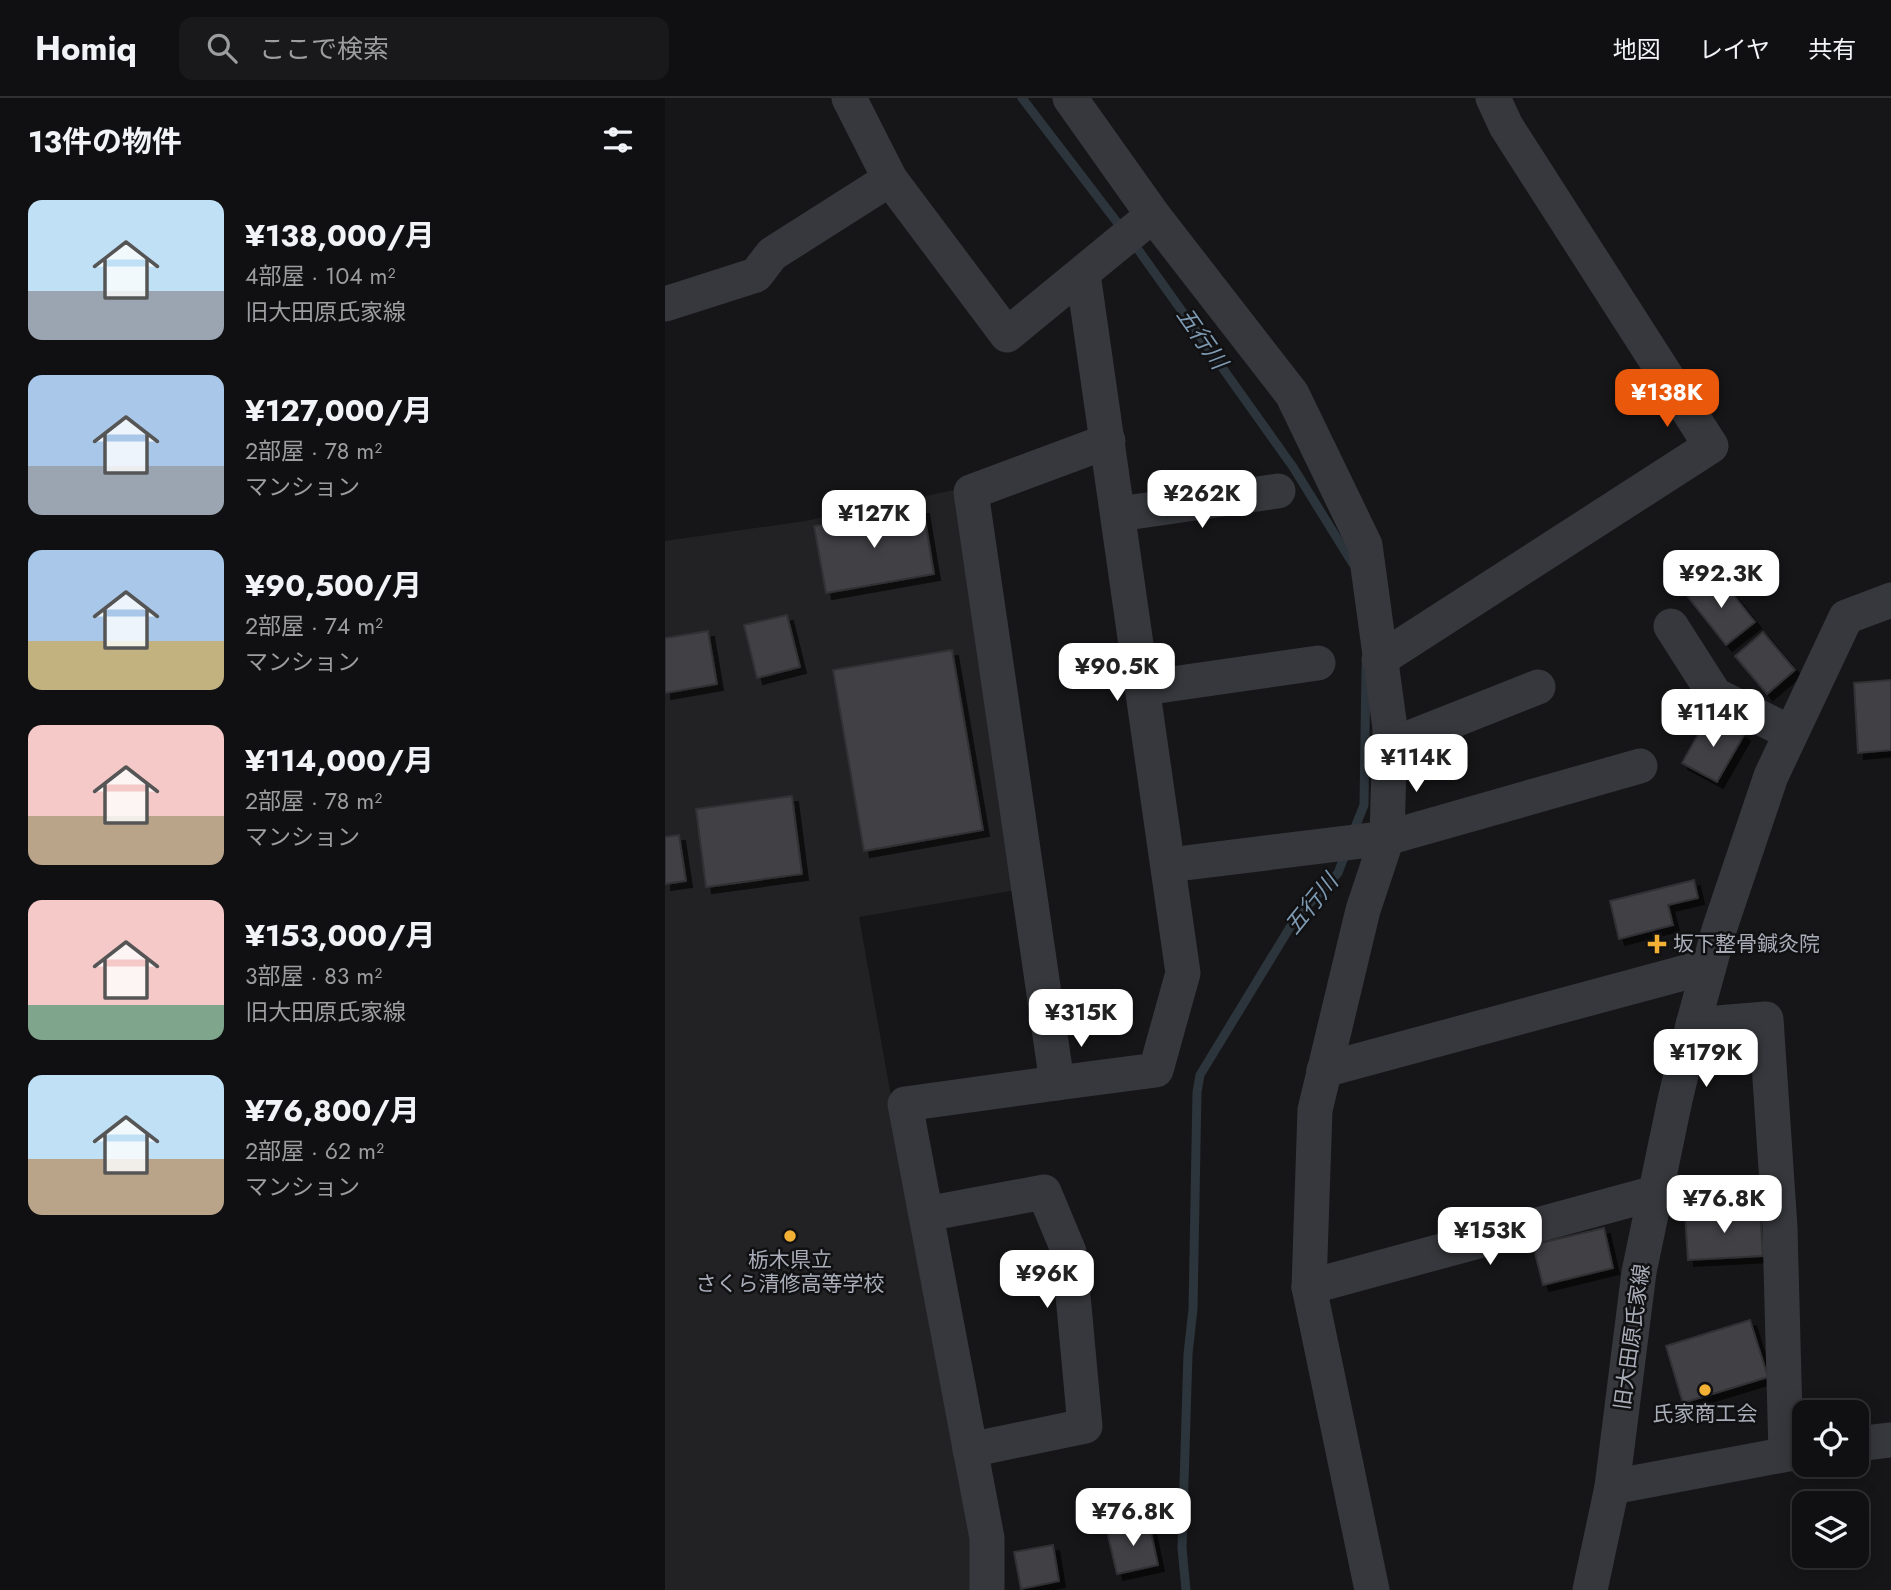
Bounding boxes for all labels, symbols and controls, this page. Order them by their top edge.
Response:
search box [179,17,669,80]
text: Homiq [35,25,137,72]
icon: search [203,29,241,67]
text: ここで検索 [259,30,389,68]
text: 地図 [1613,32,1661,67]
text: レイヤ [1699,32,1770,67]
text: 共有 [1808,32,1856,67]
text: 13件の物件 [28,120,182,163]
icon: filters [599,121,637,159]
text: ¥138,000/月 [245,214,435,257]
icon: home [84,228,168,312]
text: 4部屋 · 104 m² [245,259,395,293]
text: 旧大田原氏家線 [245,295,406,329]
water label: 五行川 [1168,300,1237,378]
pin: ¥138K [1618,370,1716,429]
text: ¥138K [1631,375,1703,409]
text: ¥127,000/月 [245,389,433,432]
icon: home [84,403,168,487]
text: 2部屋 · 78 m² [245,434,382,468]
text: マンション [245,470,360,504]
pin: ¥262K [1153,470,1251,530]
text: ¥262K [1163,476,1241,510]
pin: ¥127K [825,490,923,550]
text: ¥127K [838,496,910,530]
pin: ¥92.3K [1664,550,1778,610]
text: ¥92.3K [1679,556,1763,590]
text: ¥90,500/月 [245,564,422,607]
icon: home [84,578,168,662]
text: 2部屋 · 74 m² [245,609,383,643]
pin: ¥90.5K [1060,644,1174,703]
text: マンション [245,645,360,679]
text: ¥90.5K [1075,649,1159,683]
pin: ¥114K [1664,690,1762,749]
text: ¥114K [1678,695,1748,729]
pin: ¥114K [1367,734,1465,794]
text: ¥114,000/月 [245,739,434,782]
text: ¥114K [1381,740,1451,774]
icon: home [84,753,168,837]
text: 2部屋 · 78 m² [245,784,382,818]
text: マンション [245,820,360,854]
water label: 五行川 [1276,864,1348,942]
text: ¥153,000/月 [245,914,435,957]
icon: home [84,928,168,1012]
place label: 坂下整骨鍼灸院 [1673,929,1820,959]
marker: 坂下整骨鍼灸院 [1647,934,1667,954]
text: 3部屋 · 83 m² [245,959,382,993]
pin: ¥315K [1032,990,1130,1049]
text: 旧大田原氏家線 [245,995,406,1029]
text: ¥315K [1045,995,1117,1029]
pin: ¥179K [1657,1030,1755,1089]
text: ¥179K [1670,1035,1742,1069]
text: ¥76,800/月 [245,1089,420,1132]
icon: home [84,1103,168,1187]
text: 2部屋 · 62 m² [245,1134,384,1168]
text: マンション [245,1170,360,1204]
pin: ¥76.8K [1667,1176,1781,1235]
text: ¥76.8K [1683,1181,1765,1215]
pin: ¥153K [1441,1208,1539,1267]
text: ¥153K [1454,1213,1526,1247]
marker: 栃木県立 さくら清修高等学校 [782,1228,798,1244]
place label: 栃木県立 さくら清修高等学校 [696,1245,885,1299]
pin: ¥96K [1006,1250,1088,1310]
text: ¥96K [1016,1256,1078,1290]
street label: 旧大田原氏家線 [1607,1262,1657,1412]
marker: 氏家商工会 [1697,1382,1713,1398]
place label: 氏家商工会 [1653,1399,1758,1429]
map controls [1792,1400,1869,1568]
button: locate [1792,1400,1869,1477]
pin: ¥76.8K [1076,1488,1190,1548]
button: layers [1792,1491,1869,1568]
text: ¥76.8K [1092,1494,1174,1528]

